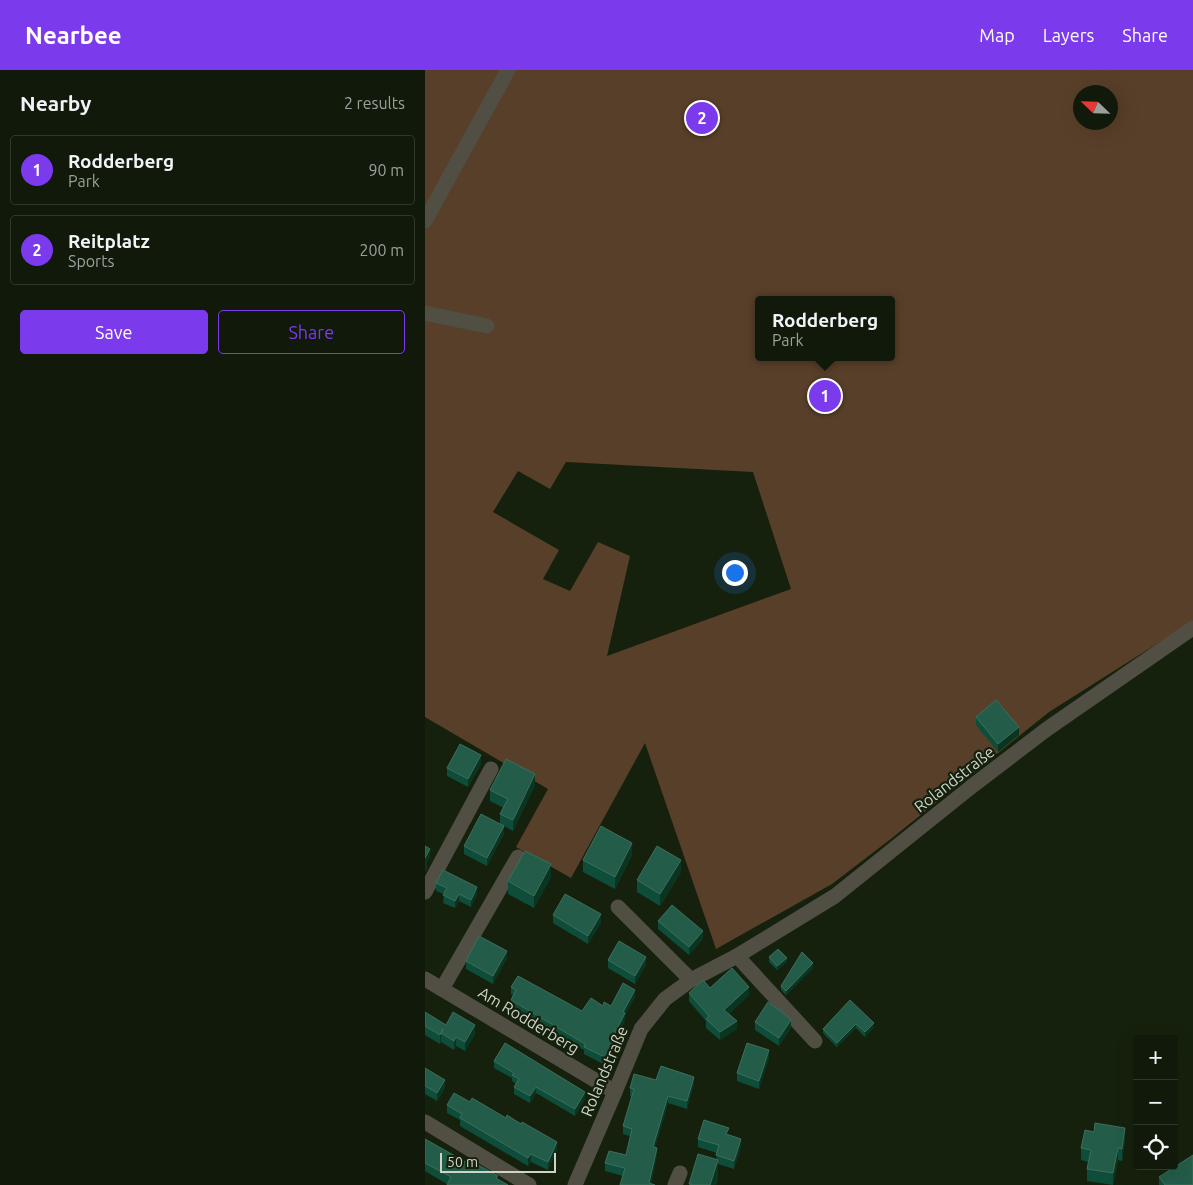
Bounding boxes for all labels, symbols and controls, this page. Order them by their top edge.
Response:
text: Nearbee [25,22,122,49]
text: Map [979,25,1015,45]
text: Layers [1043,25,1094,45]
text: Share [1122,25,1168,45]
north arrow [1073,85,1118,130]
text: Nearby [20,91,91,115]
text: 2 results [344,94,405,112]
pin: 2 [686,99,718,137]
text: Rodderberg [68,150,174,172]
text: 1 [32,161,42,179]
text: 90 m [368,161,404,179]
text: Park [68,172,100,190]
text: Reitplatz [68,230,150,252]
text: 2 [32,241,42,259]
text: 200 m [359,241,404,259]
text: Sports [68,252,114,270]
popup [755,296,895,361]
text: Rodderberg [772,309,878,331]
button: Save [20,310,208,354]
button: Share [218,310,405,354]
text: Park [772,331,804,349]
pin: 1 [809,377,841,415]
your location [722,560,748,586]
street label: Rolandstraße [911,742,997,816]
street label: Am Rodderberg [475,983,583,1057]
street label: Rolandstraße [577,1023,631,1119]
map controls [1133,1035,1178,1170]
button: + [1133,1035,1178,1080]
button: − [1133,1080,1178,1125]
button: locate [1133,1125,1178,1170]
scale bar [440,1150,556,1173]
text: 50 m [447,1154,478,1170]

